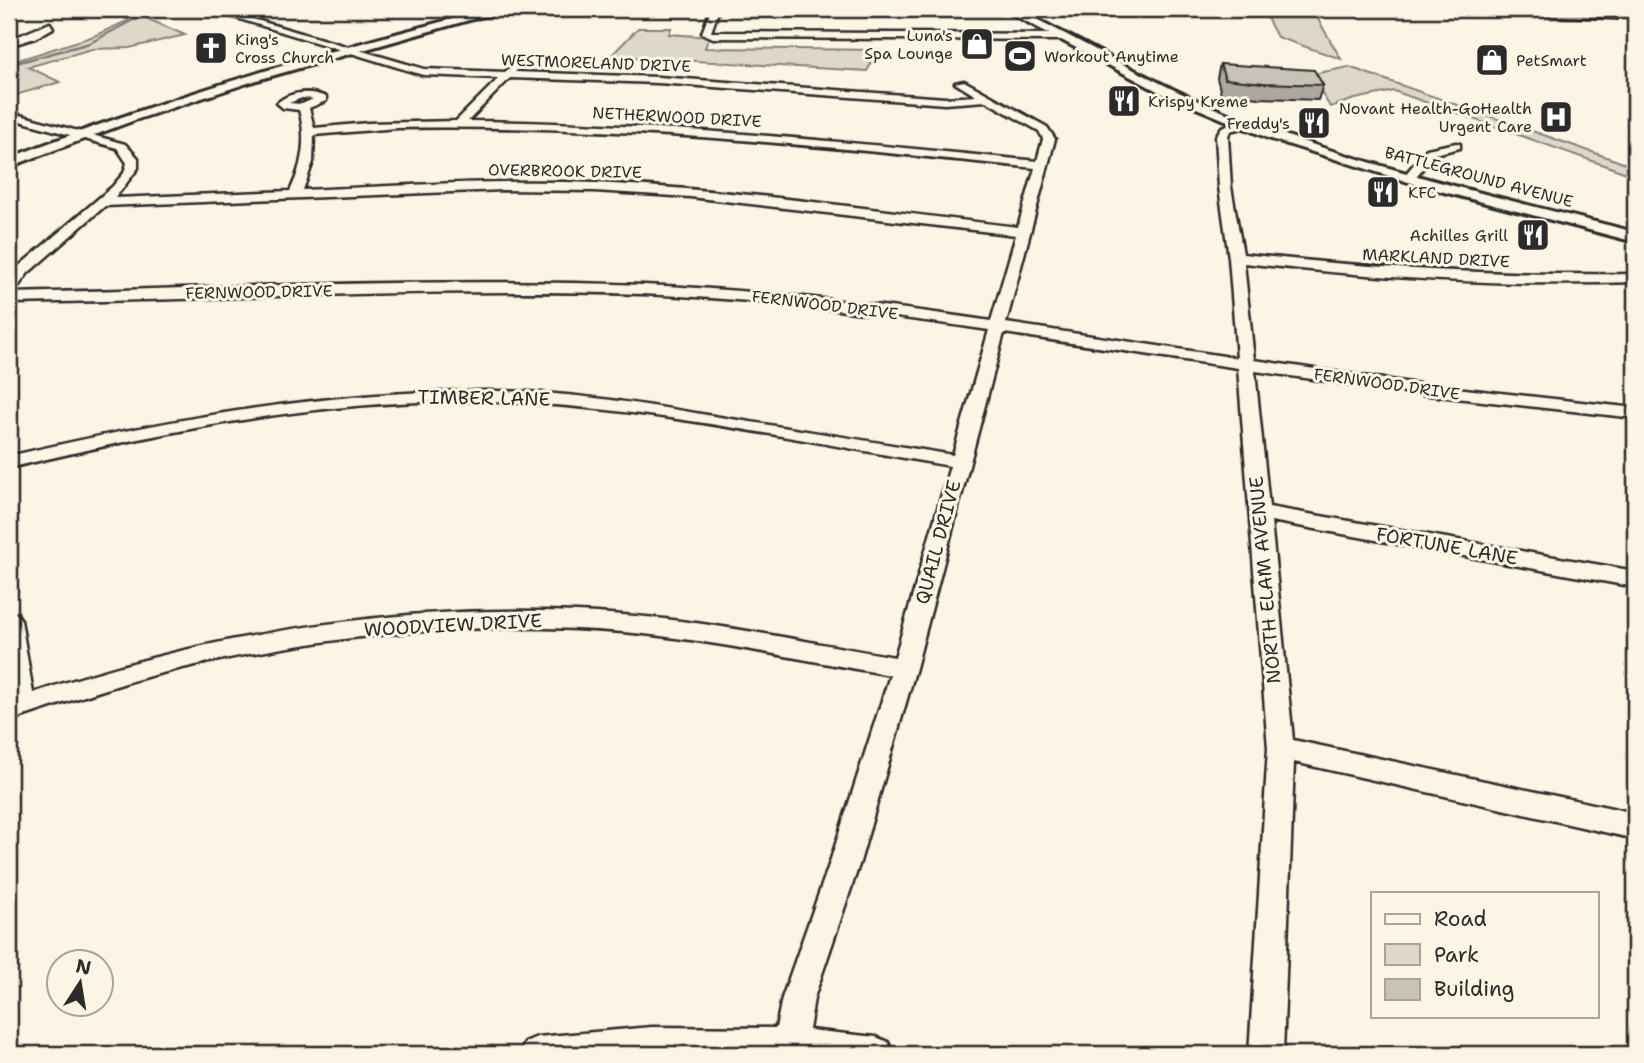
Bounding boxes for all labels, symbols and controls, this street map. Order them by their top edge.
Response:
place label: Luna's Spa Lounge [864,25,953,64]
shop icon: Luna's Spa Lounge [958,25,996,63]
church icon: King's Cross Church [192,29,230,67]
place label: King's Cross Church [235,29,334,68]
sports icon: Workout Anytime [1001,37,1039,75]
shop icon: PetSmart [1473,41,1511,79]
place label: Workout Anytime [1044,46,1179,67]
street label: WESTMORELAND DRIVE [501,49,691,77]
place label: PetSmart [1516,50,1587,71]
restaurant icon: Krispy Kreme [1105,82,1143,120]
place label: Krispy Kreme [1148,91,1248,112]
place label: Novant Health-GoHealth Urgent Care [1339,98,1532,137]
hospital icon: Novant Health-GoHealth Urgent Care [1537,98,1575,136]
street label: NETHERWOOD DRIVE [592,102,762,132]
restaurant icon: Freddy's [1295,104,1333,142]
place label: Freddy's [1227,113,1290,134]
street label: BATTLEGROUND AVENUE [1382,142,1576,212]
street label: OVERBROOK DRIVE [488,159,642,183]
restaurant icon: KFC [1364,173,1402,211]
place label: KFC [1408,182,1437,203]
restaurant icon: Achilles Grill [1514,216,1552,254]
place label: Achilles Grill [1410,225,1508,246]
street label: MARKLAND DRIVE [1362,244,1510,272]
street label: FERNWOOD DRIVE [185,280,333,304]
street label: FERNWOOD DRIVE [751,286,899,324]
street label: FERNWOOD DRIVE [1313,363,1461,405]
street label: TIMBER LANE [417,384,551,412]
street label: NORTH ELAM AVENUE [1243,475,1287,685]
street label: QUAIL DRIVE [909,477,967,607]
street label: FORTUNE LANE [1374,521,1520,571]
street label: WOODVIEW DRIVE [363,608,543,642]
legend [1371,892,1598,1018]
text: Road [1434,905,1487,933]
text: Park [1434,941,1479,969]
north arrow [46,948,116,1018]
text: N [73,953,93,981]
text: Building [1434,975,1514,1003]

